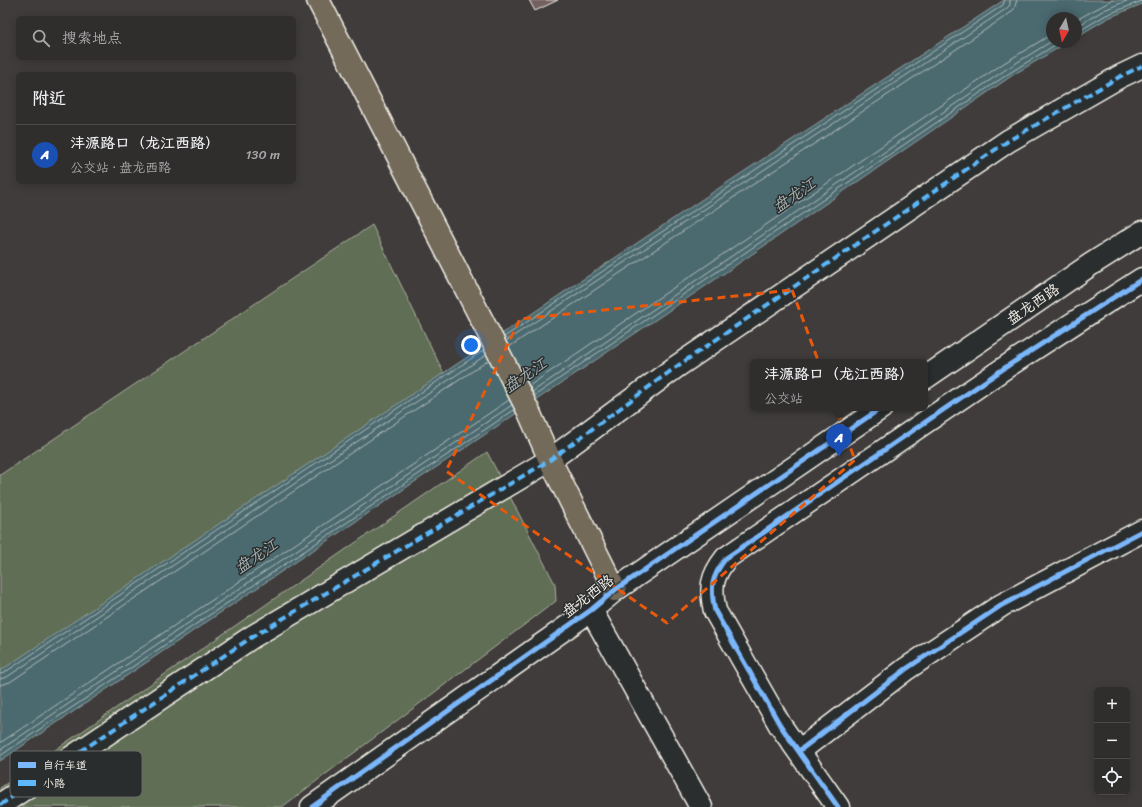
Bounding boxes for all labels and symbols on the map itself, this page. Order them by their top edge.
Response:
north arrow [1046,12,1082,48]
water label: 盘龙江 [766,169,823,220]
street label: 盘龙西路 [1001,276,1065,332]
your location [461,335,481,355]
water label: 盘龙江 [497,349,554,400]
pin: A [826,424,852,457]
water label: 盘龙江 [228,530,285,581]
street label: 盘龙西路 [556,568,620,624]
legend [10,751,142,797]
text: 自行车道 [43,756,87,775]
text: 小路 [43,774,65,793]

